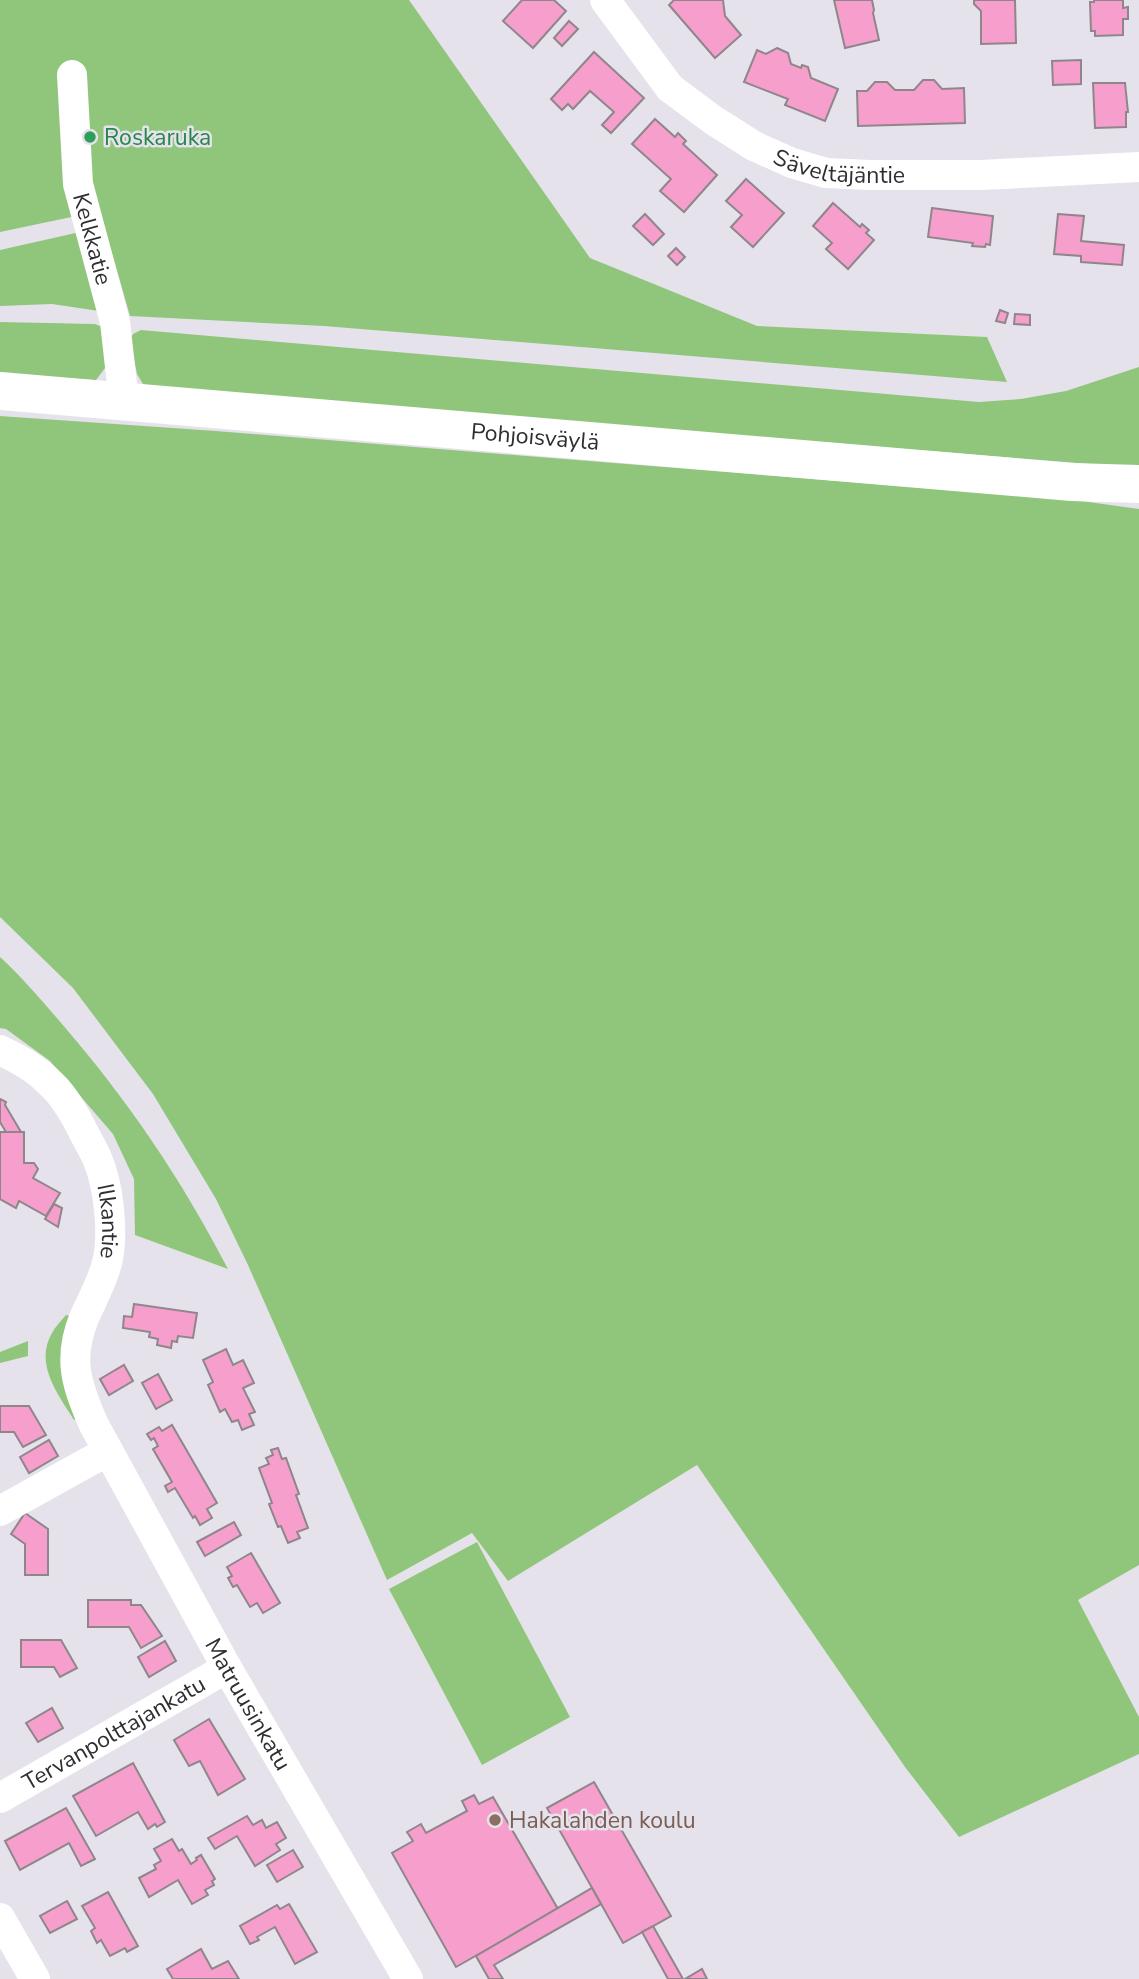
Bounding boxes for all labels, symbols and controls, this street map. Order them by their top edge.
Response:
place label: Roskaruka [104,122,211,153]
marker: Roskaruka [82,129,98,145]
street label: Säveltäjäntie [768,141,905,191]
street label: Kelkkatie [66,190,120,288]
street label: Pohjoisväylä [470,416,601,457]
street label: Ilkantie [90,1181,126,1261]
street label: Matruusinkatu [198,1632,299,1776]
street label: Tervanpolttajankatu [16,1668,211,1798]
place label: Hakalahden koulu [509,1805,696,1836]
marker: Hakalahden koulu [487,1812,503,1828]

